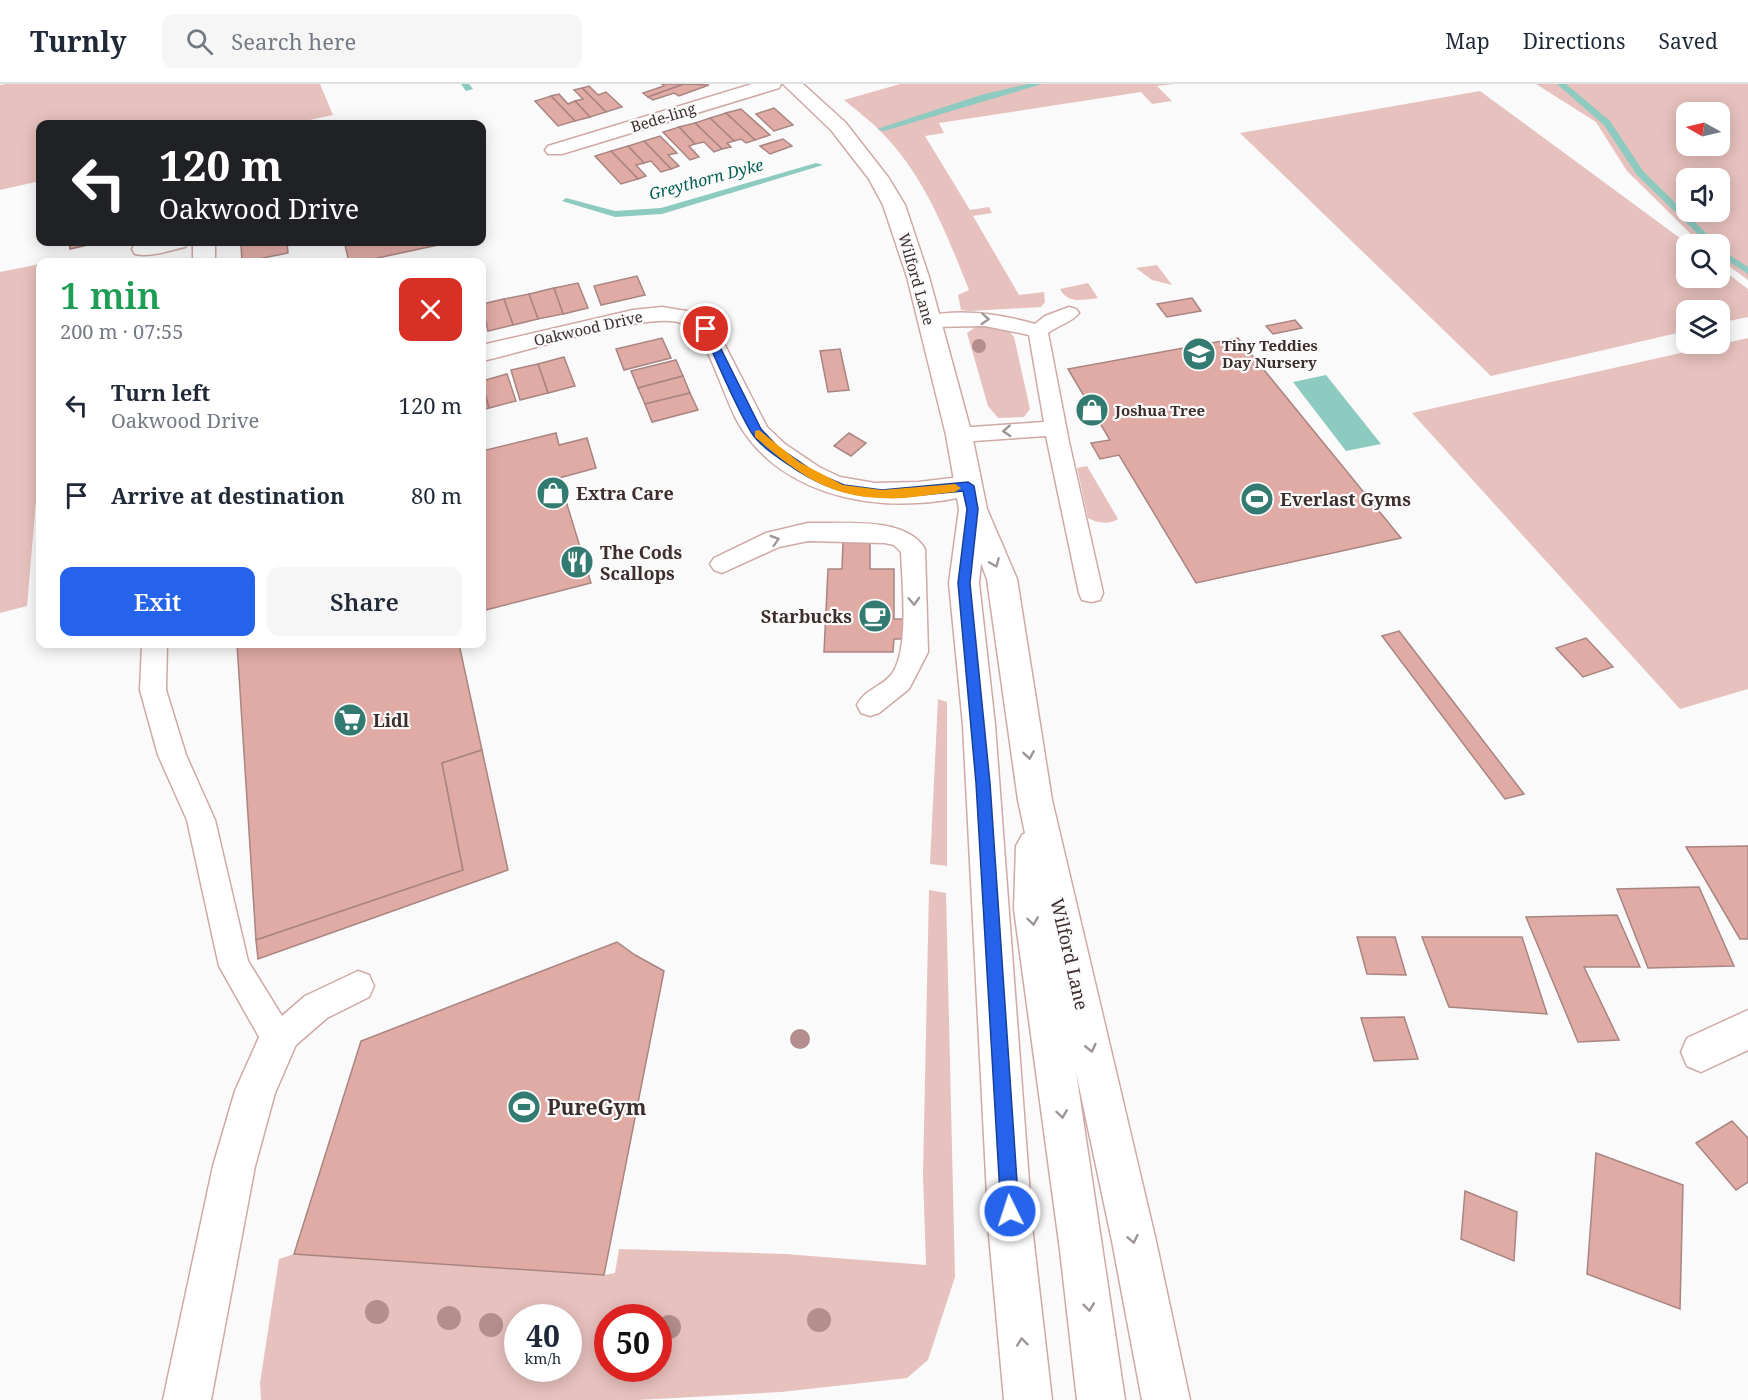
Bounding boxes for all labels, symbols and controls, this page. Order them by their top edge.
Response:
search box [162,14,582,68]
text: Turnly [30,22,126,60]
icon: search [183,25,216,58]
text: Search here [231,26,356,56]
text: Map [1445,27,1490,55]
text: Directions [1523,27,1625,55]
text: Saved [1658,27,1718,55]
street label: Bede-ling [628,98,698,136]
north arrow [1676,102,1730,156]
map controls [1676,102,1730,354]
text: 120 m [159,136,283,193]
icon: left [60,144,138,222]
water label: Greythorn Dyke [646,153,766,205]
button: sound [1676,168,1730,222]
text: Oakwood Drive [159,190,359,227]
street label: Wilford Lane [894,231,940,327]
button: search [1676,234,1730,288]
text: 1 min [60,271,161,320]
button: close [399,278,462,341]
button: layers [1676,300,1730,354]
pin [680,303,731,354]
street label: Oakwood Drive [532,306,644,350]
icon: arrive [689,312,722,345]
one-way arrow [980,312,989,325]
text: 200 m · 07:55 [60,318,183,345]
place label: Tiny Teddies Day Nursery [1222,335,1318,372]
school or university icon: Tiny Teddies Day Nursery [1181,336,1217,372]
text: Turn left [111,377,210,407]
icon: left [60,389,93,422]
text: 120 m [399,390,462,420]
shop icon: Joshua Tree [1074,392,1110,428]
place label: Joshua Tree [1114,400,1205,420]
text: Oakwood Drive [111,407,259,434]
one-way arrow [1002,425,1011,438]
shop icon: Extra Care [535,475,571,511]
icon: arrive [60,479,93,512]
text: Arrive at destination [111,480,345,510]
text: 80 m [411,480,462,510]
place label: Extra Care [576,481,674,505]
sports icon: Everlast Gyms [1239,481,1275,517]
place label: Everlast Gyms [1280,487,1411,511]
one-way arrow [769,535,780,547]
place label: The Cods Scallops [600,540,683,585]
restaurant icon: The Cods Scallops [559,544,595,580]
one-way arrow [988,557,1000,568]
button: Exit [60,567,255,636]
button: Share [267,567,462,636]
one-way arrow [907,596,920,605]
cafe icon: Starbucks [857,598,893,634]
place label: Starbucks [761,604,852,628]
supermarket icon: Lidl [332,702,368,738]
place label: Lidl [373,708,410,732]
one-way arrow [1023,750,1035,759]
street label: Wilford Lane [1045,896,1095,1012]
one-way arrow [1027,916,1039,926]
one-way arrow [1083,1043,1096,1053]
sports icon: PureGym [506,1089,542,1125]
place label: PureGym [547,1093,647,1121]
one-way arrow [1055,1109,1067,1119]
position arrow [978,1179,1042,1243]
one-way arrow [1126,1233,1139,1243]
one-way arrow [1082,1303,1094,1312]
speed limit sign: 50 [594,1304,672,1382]
text: 40 [526,1315,560,1356]
one-way arrow [1016,1337,1029,1346]
text: km/h [525,1348,561,1368]

